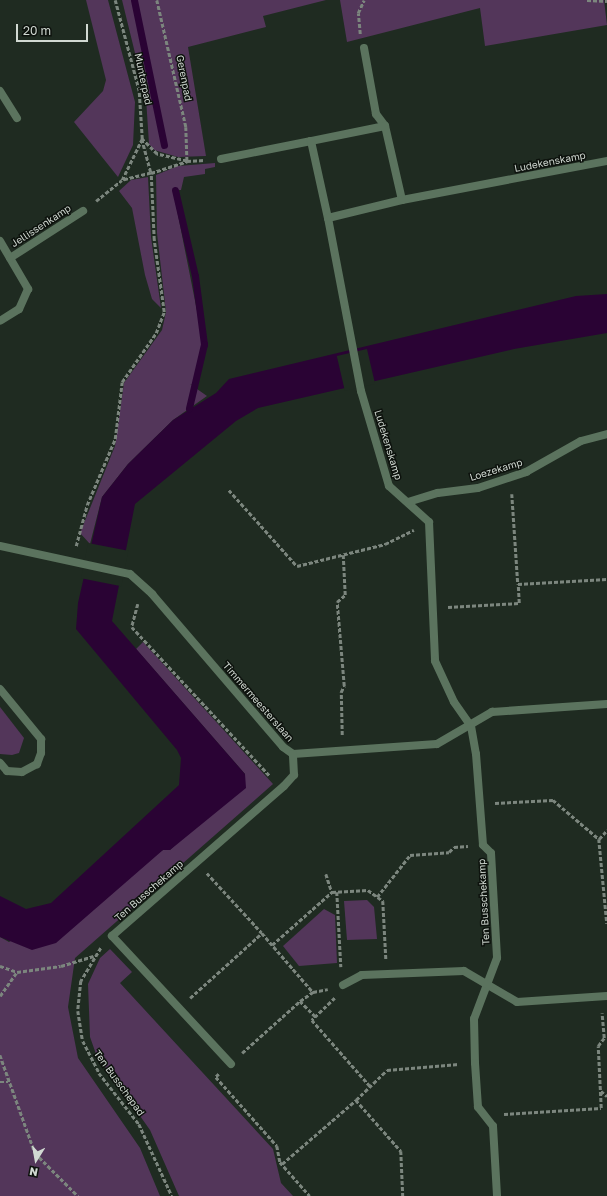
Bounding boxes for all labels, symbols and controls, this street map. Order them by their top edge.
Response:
scale bar [18,16,90,42]
text: 20 m [23,23,51,38]
street label: Munterpad [132,52,154,106]
street label: Gerenpad [174,54,194,102]
street label: Ludekenskamp [513,149,587,175]
street label: Jellissenkamp [9,202,73,250]
street label: Ludekenskamp [372,409,404,481]
street label: Loezekamp [468,456,524,484]
street label: Timmermeesterslaan [220,660,296,744]
street label: Ten Busschekamp [112,858,186,924]
street label: Ten Busschekamp [476,858,492,946]
street label: Ten Busschepad [91,1048,147,1118]
north arrow [16,1140,56,1180]
text: N [28,1165,39,1179]

